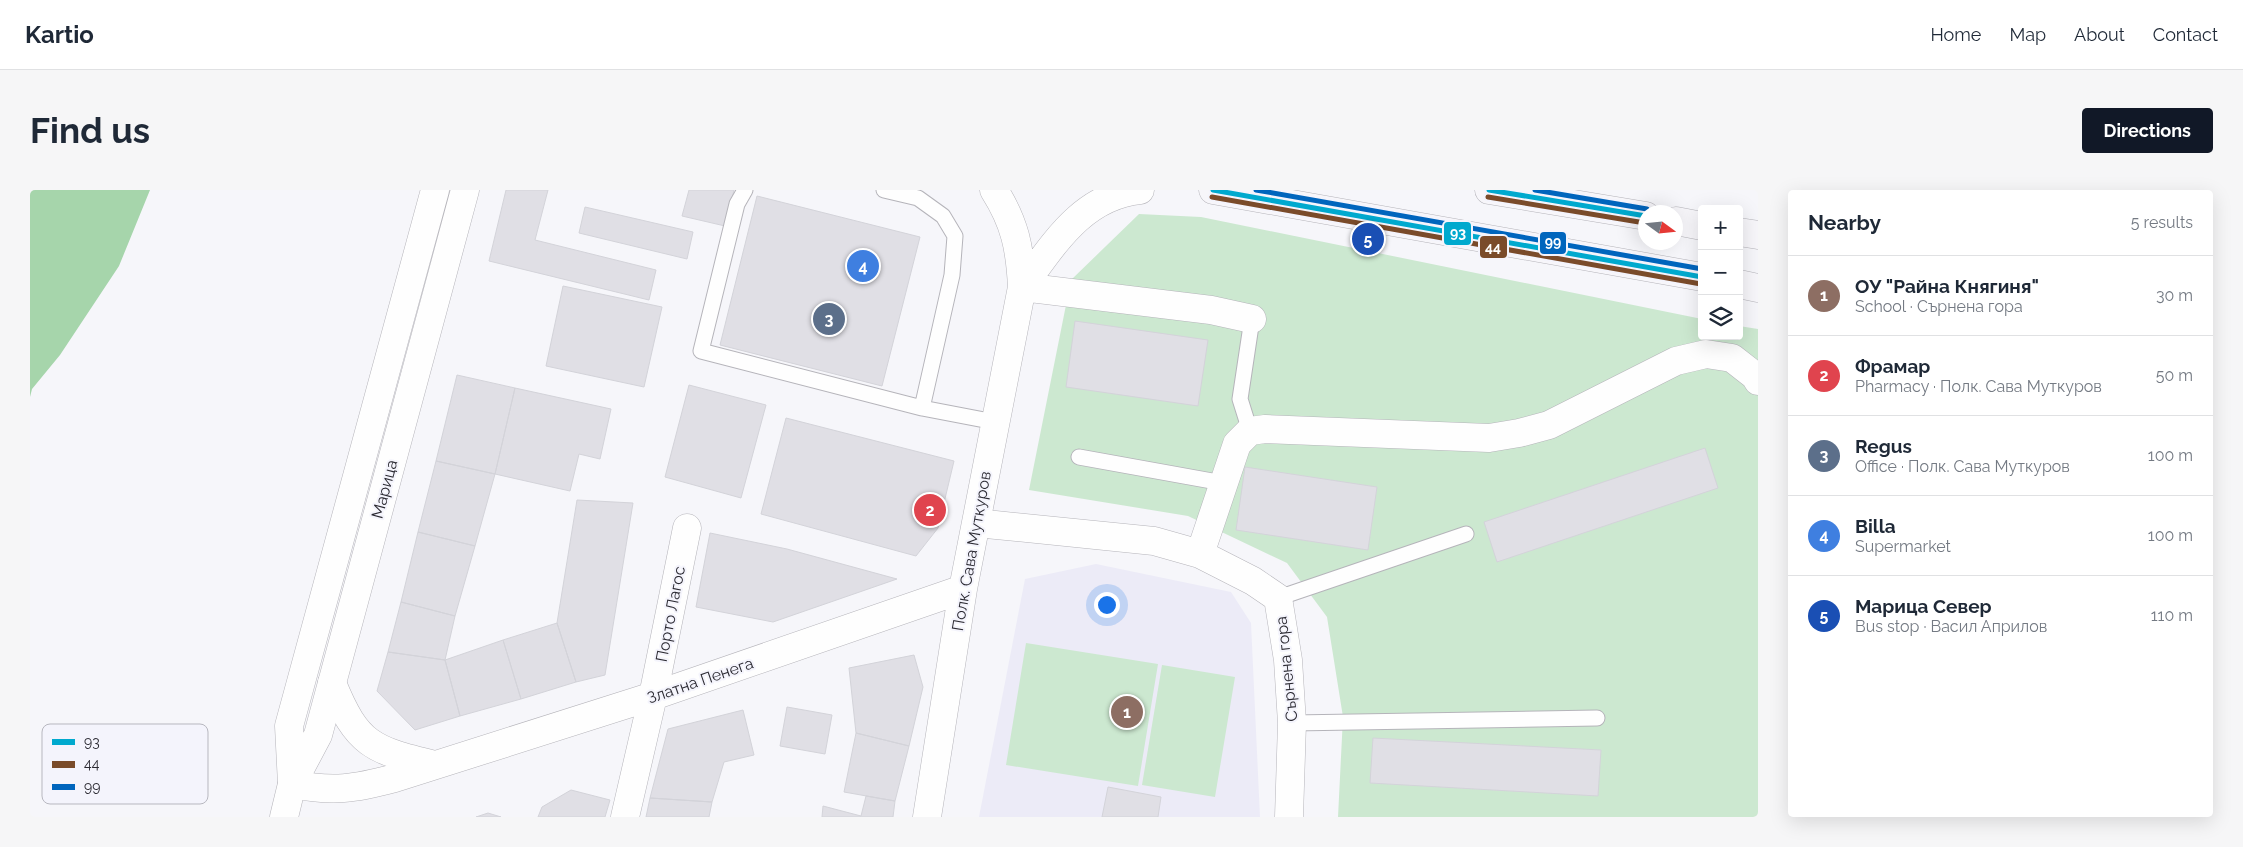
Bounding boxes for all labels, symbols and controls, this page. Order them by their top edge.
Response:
text: Kartio [25,20,94,49]
text: Home [1930,24,1981,45]
text: Map [2009,24,2046,45]
text: About [2074,24,2125,45]
text: Contact [2153,24,2218,45]
button: Directions [2082,108,2213,153]
text: Find us [30,110,150,151]
north arrow [1638,205,1683,250]
map controls [1698,205,1743,340]
button: + [1698,205,1743,250]
text: Nearby [1808,210,1881,235]
text: 5 results [2131,213,2193,232]
pin: 5 [1352,220,1384,258]
line badge: 93 [1443,221,1472,246]
text: 93 [1450,225,1466,241]
line badge: 99 [1539,231,1567,255]
text: 99 [1545,234,1561,250]
line badge: 44 [1479,235,1508,259]
text: 44 [1485,239,1501,255]
pin: 4 [847,247,879,285]
button: − [1698,250,1743,295]
text: ОУ "Райна Княгиня" [1855,275,2039,297]
text: 1 [1820,286,1828,305]
text: 30 m [2156,286,2193,305]
button: layers [1698,295,1743,340]
text: School · Сърнена гора [1855,297,2023,316]
pin: 3 [813,300,845,338]
text: Фрамар [1855,355,1930,377]
text: 2 [1819,366,1829,385]
text: 50 m [2156,366,2193,385]
text: Pharmacy · Полк. Сава Муткуров [1855,377,2102,396]
text: Regus [1855,435,1912,457]
text: 3 [1820,446,1828,465]
text: 100 m [2148,446,2193,465]
text: Office · Полк. Сава Муткуров [1855,457,2070,476]
street label: Марица [368,458,401,521]
street label: Полк. Сава Муткуров [948,470,995,632]
pin: 2 [914,491,946,529]
text: Billa [1855,515,1896,537]
text: 4 [1819,526,1829,545]
text: 100 m [2148,526,2193,545]
text: Supermarket [1855,537,1951,556]
street label: Порто Лагос [652,564,689,664]
your location [1094,592,1120,618]
text: Марица Север [1855,595,1992,617]
text: 5 [1820,606,1828,625]
text: 110 m [2151,606,2193,625]
street label: Сърнена гора [1272,615,1301,723]
text: Bus stop · Васил Априлов [1855,617,2047,636]
street label: Златна Пенега [645,653,756,708]
pin: 1 [1111,693,1143,731]
legend [42,724,208,804]
text: 93 [84,734,100,750]
text: 44 [84,756,100,772]
text: 99 [84,779,100,795]

